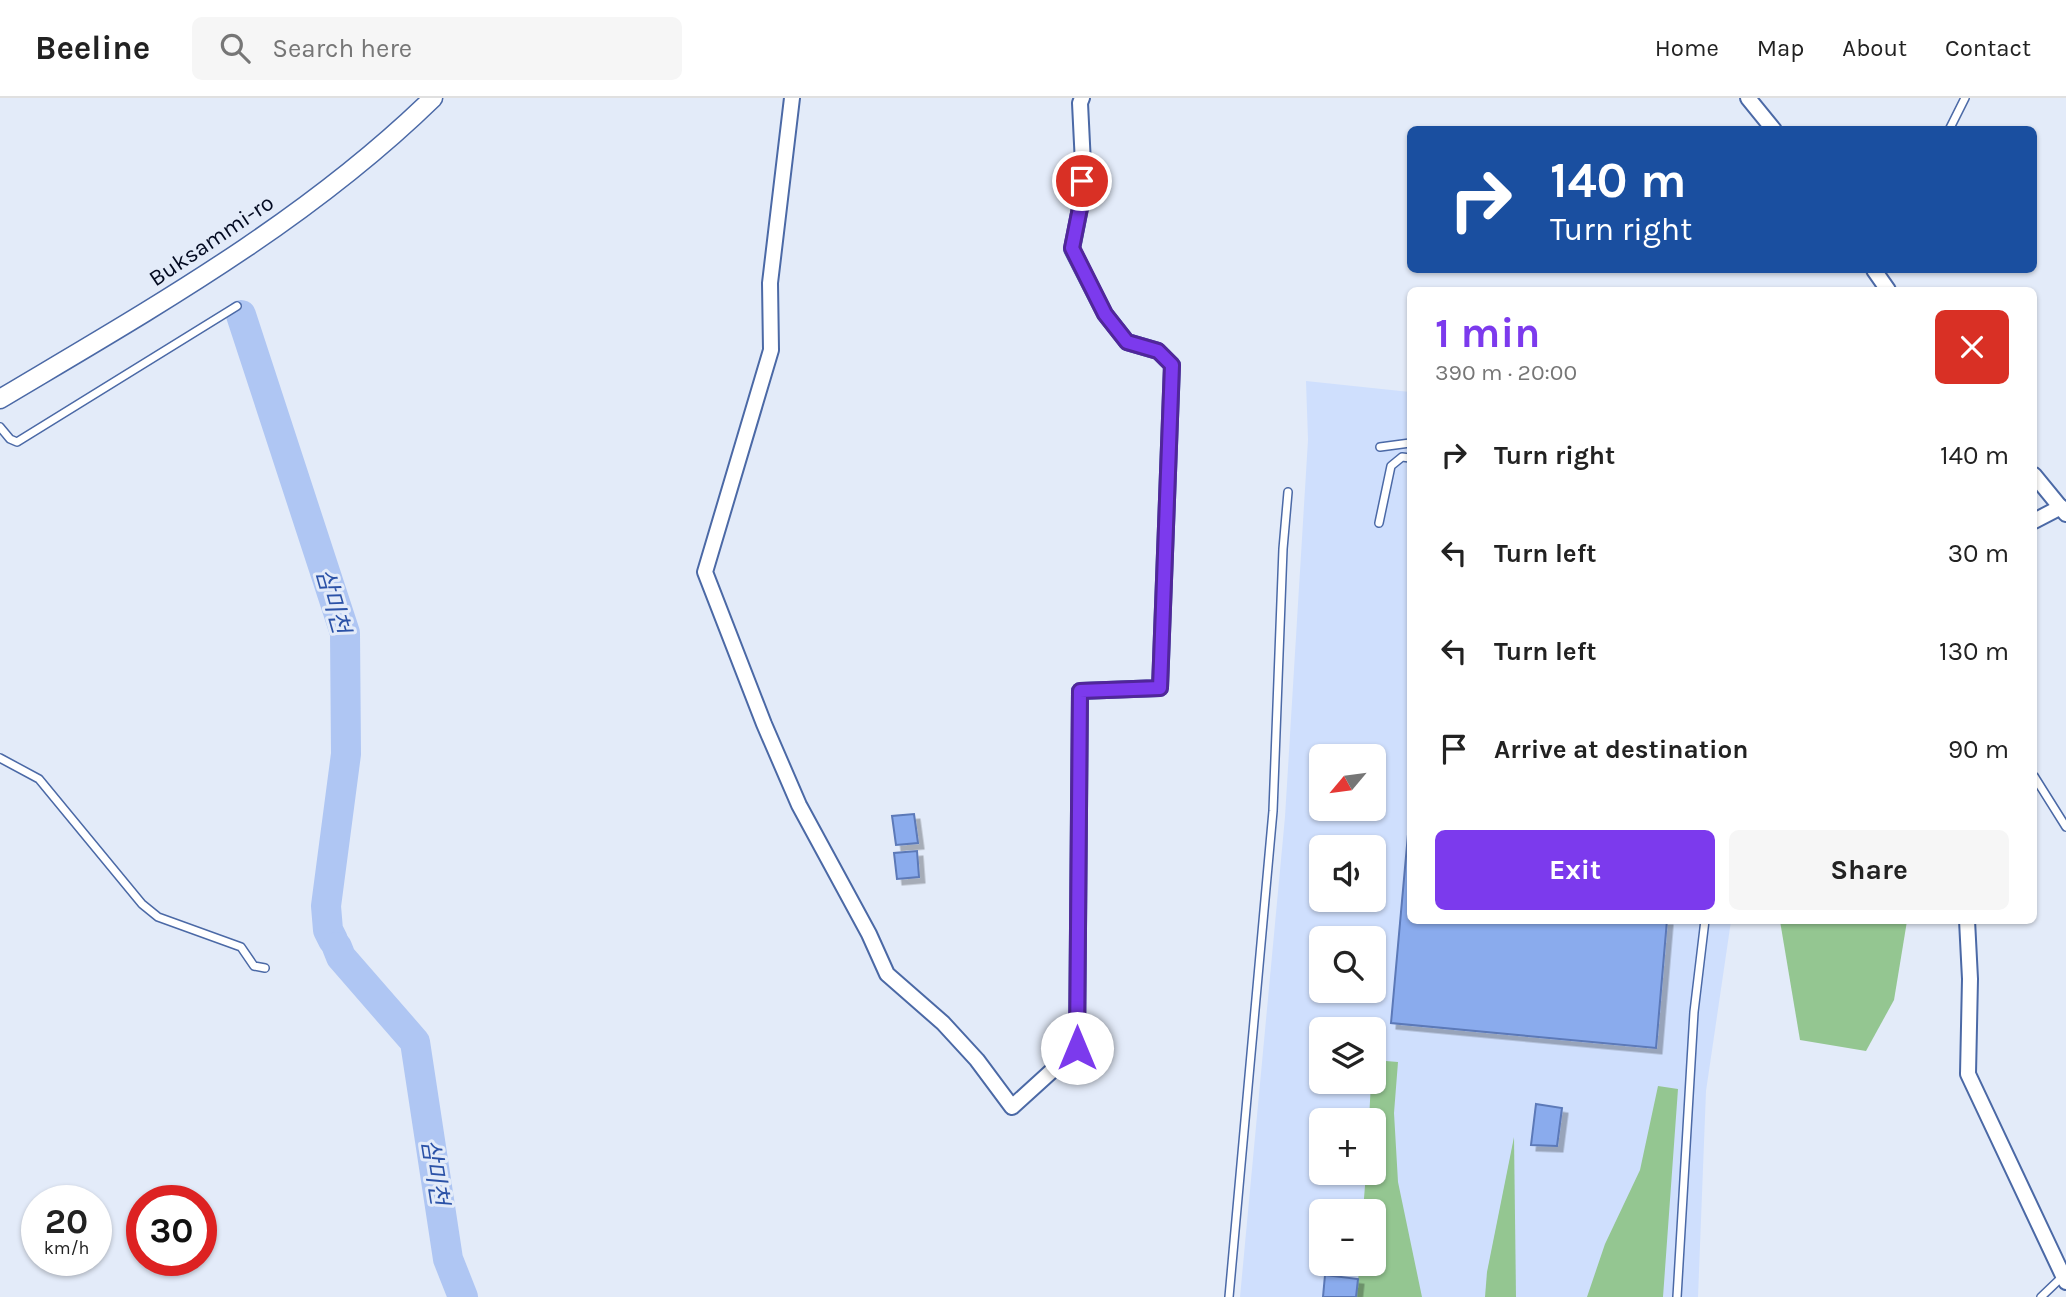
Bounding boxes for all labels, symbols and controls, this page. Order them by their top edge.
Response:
search box [192,17,682,80]
text: Beeline [35,29,150,67]
icon: search [216,29,254,67]
text: Search here [272,33,412,64]
text: Home [1655,34,1719,62]
text: Map [1757,34,1804,62]
text: About [1842,34,1907,62]
text: Contact [1945,34,2031,62]
pin [1052,151,1112,211]
text: 140 m [1550,152,1687,209]
icon: right [1435,154,1526,245]
icon: arrive [1063,162,1101,200]
street label: Buksammi-ro [144,189,279,292]
text: Turn right [1550,211,1692,248]
text: 1 min [1435,308,1540,358]
button: close [1935,310,2009,384]
text: 390 m · 20:00 [1435,359,1577,386]
icon: right [1435,436,1473,474]
text: Turn right [1494,440,1615,471]
text: 140 m [1940,440,2009,471]
icon: left [1435,534,1473,572]
text: Turn left [1494,538,1596,569]
text: 30 m [1948,538,2009,569]
water label: 삼미천 [310,565,356,639]
icon: left [1435,632,1473,670]
text: Turn left [1494,636,1596,667]
text: 130 m [1939,636,2009,667]
icon: arrive [1435,730,1473,768]
text: Arrive at destination [1494,734,1748,765]
text: 90 m [1948,734,2009,765]
north arrow [1309,744,1386,821]
map controls [1309,744,1386,1276]
button: Exit [1435,830,1715,910]
button: Share [1729,830,2009,910]
button: sound [1309,835,1386,912]
button: search [1309,926,1386,1003]
position arrow [1040,1011,1114,1085]
button: layers [1309,1017,1386,1094]
button: + [1309,1108,1386,1185]
water label: 삼미천 [416,1137,454,1210]
speed limit sign: 30 [126,1185,217,1276]
button: − [1309,1199,1386,1276]
text: 20 [45,1201,88,1242]
text: km/h [44,1237,89,1259]

